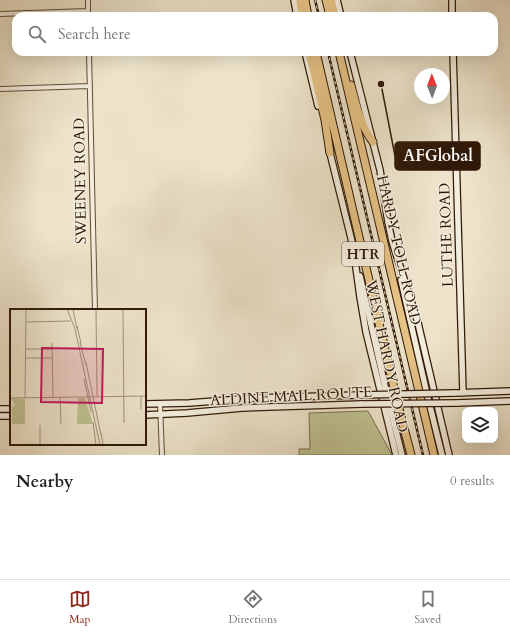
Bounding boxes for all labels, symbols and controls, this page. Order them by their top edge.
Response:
search box [12,12,498,56]
icon: search [26,23,48,45]
text: Search here [58,24,131,44]
north arrow [414,68,450,104]
street label: SWEENEY ROAD [69,118,91,244]
callout: AFGlobal [395,142,480,170]
text: AFGlobal [403,145,473,167]
street label: HARDY TOLL ROAD [372,173,426,327]
street label: LUTHE ROAD [434,182,458,288]
road number: HTR [342,242,384,266]
street label: WEST HARDY ROAD [361,277,413,434]
inset map [10,309,146,445]
street label: ALDINE MAIL ROUTE [210,382,372,410]
map controls [462,407,498,443]
button: layers [462,407,498,443]
text: Nearby [16,470,73,493]
text: 0 results [450,472,494,490]
tab: Map [69,588,91,627]
tab: Directions [228,588,277,627]
tab: Saved [415,588,441,627]

